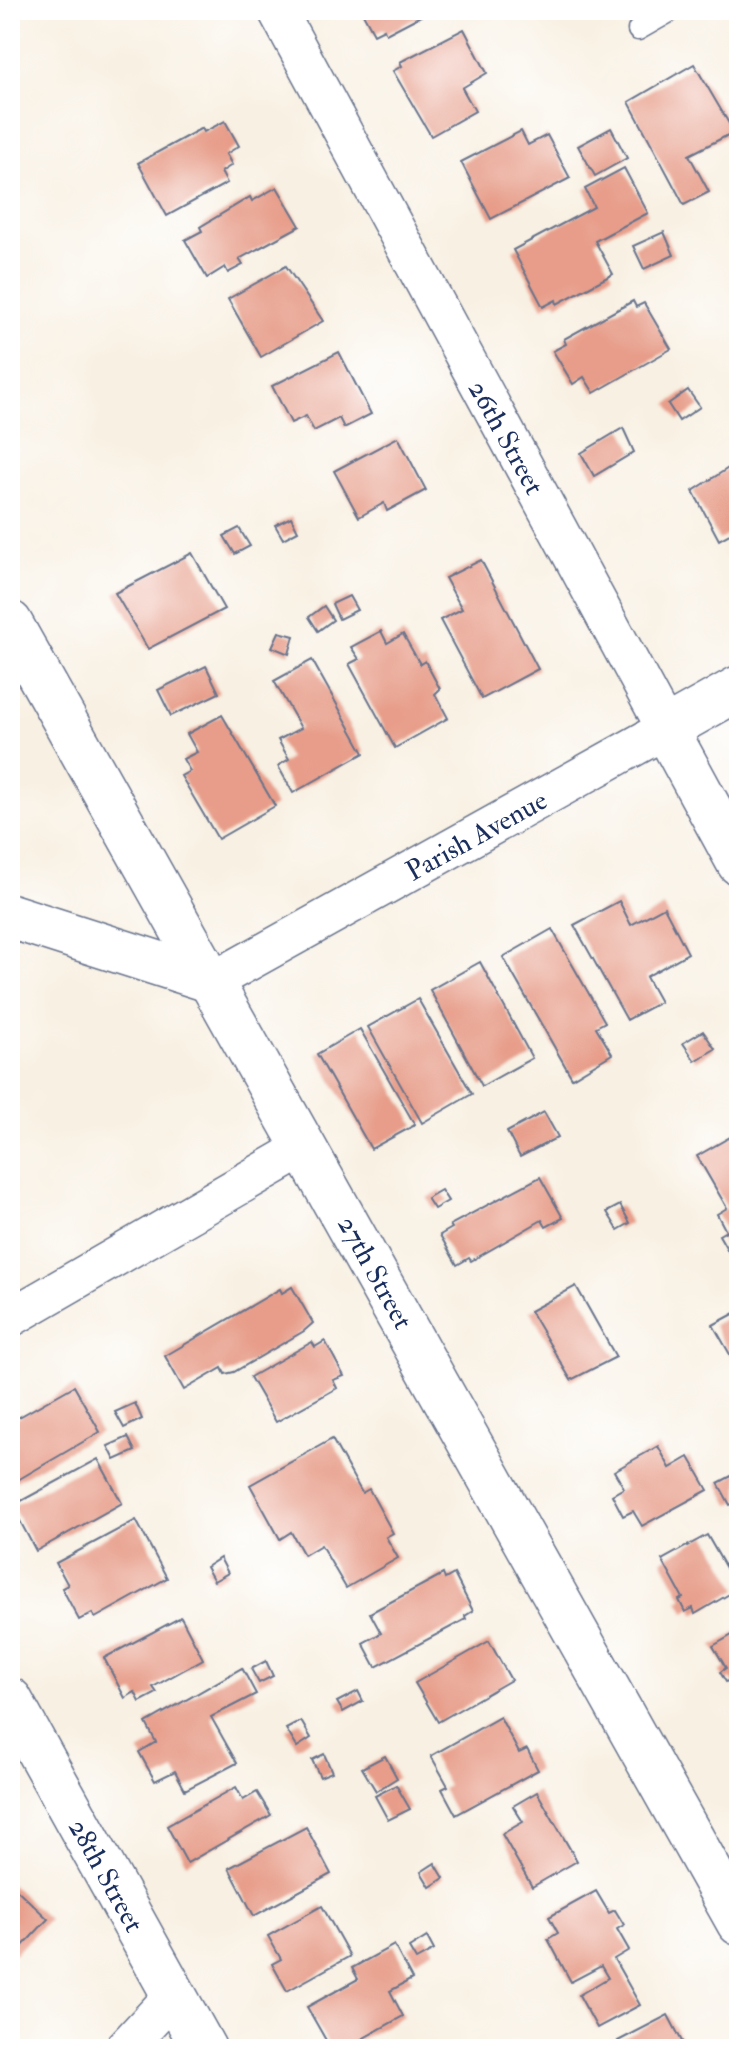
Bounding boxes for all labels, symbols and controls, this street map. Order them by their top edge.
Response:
street label: 26th Street [460,374,551,501]
street label: Parish Avenue [400,783,554,889]
street label: 27th Street [329,1210,420,1335]
street label: 28th Street [60,1813,151,1939]

